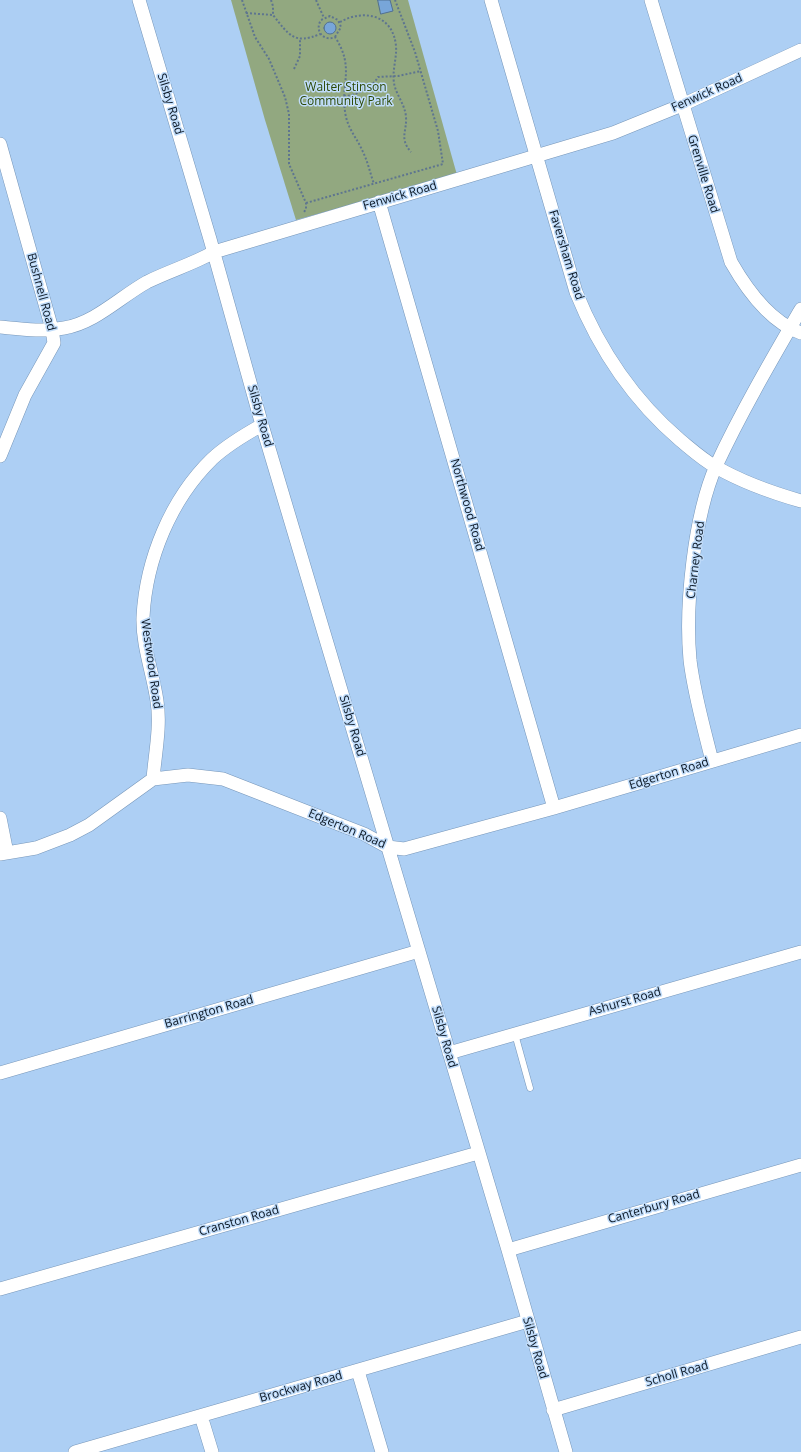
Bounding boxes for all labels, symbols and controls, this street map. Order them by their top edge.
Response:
street label: Fenwick Road [669,71,745,115]
street label: Silsby Road [154,72,186,136]
park label: Walter Stinson Community Park [299,81,393,109]
street label: Grenville Road [684,133,722,215]
street label: Fenwick Road [361,179,439,213]
street label: Faversham Road [546,208,586,302]
street label: Bushnell Road [24,251,58,333]
street label: Silsby Road [244,384,276,448]
street label: Northwood Road [447,457,487,553]
street label: Charney Road [684,520,708,600]
street label: Westwood Road [138,618,164,710]
street label: Silsby Road [336,694,368,758]
street label: Edgerton Road [627,755,711,793]
street label: Edgerton Road [306,806,388,852]
street label: Ashurst Road [587,985,663,1019]
street label: Barrington Road [163,992,255,1032]
street label: Silsby Road [428,1005,460,1069]
street label: Canterbury Road [606,1187,702,1227]
street label: Cranston Road [197,1203,281,1239]
street label: Silsby Road [519,1316,551,1380]
street label: Scholl Road [644,1358,710,1390]
street label: Brockway Road [258,1368,344,1406]

